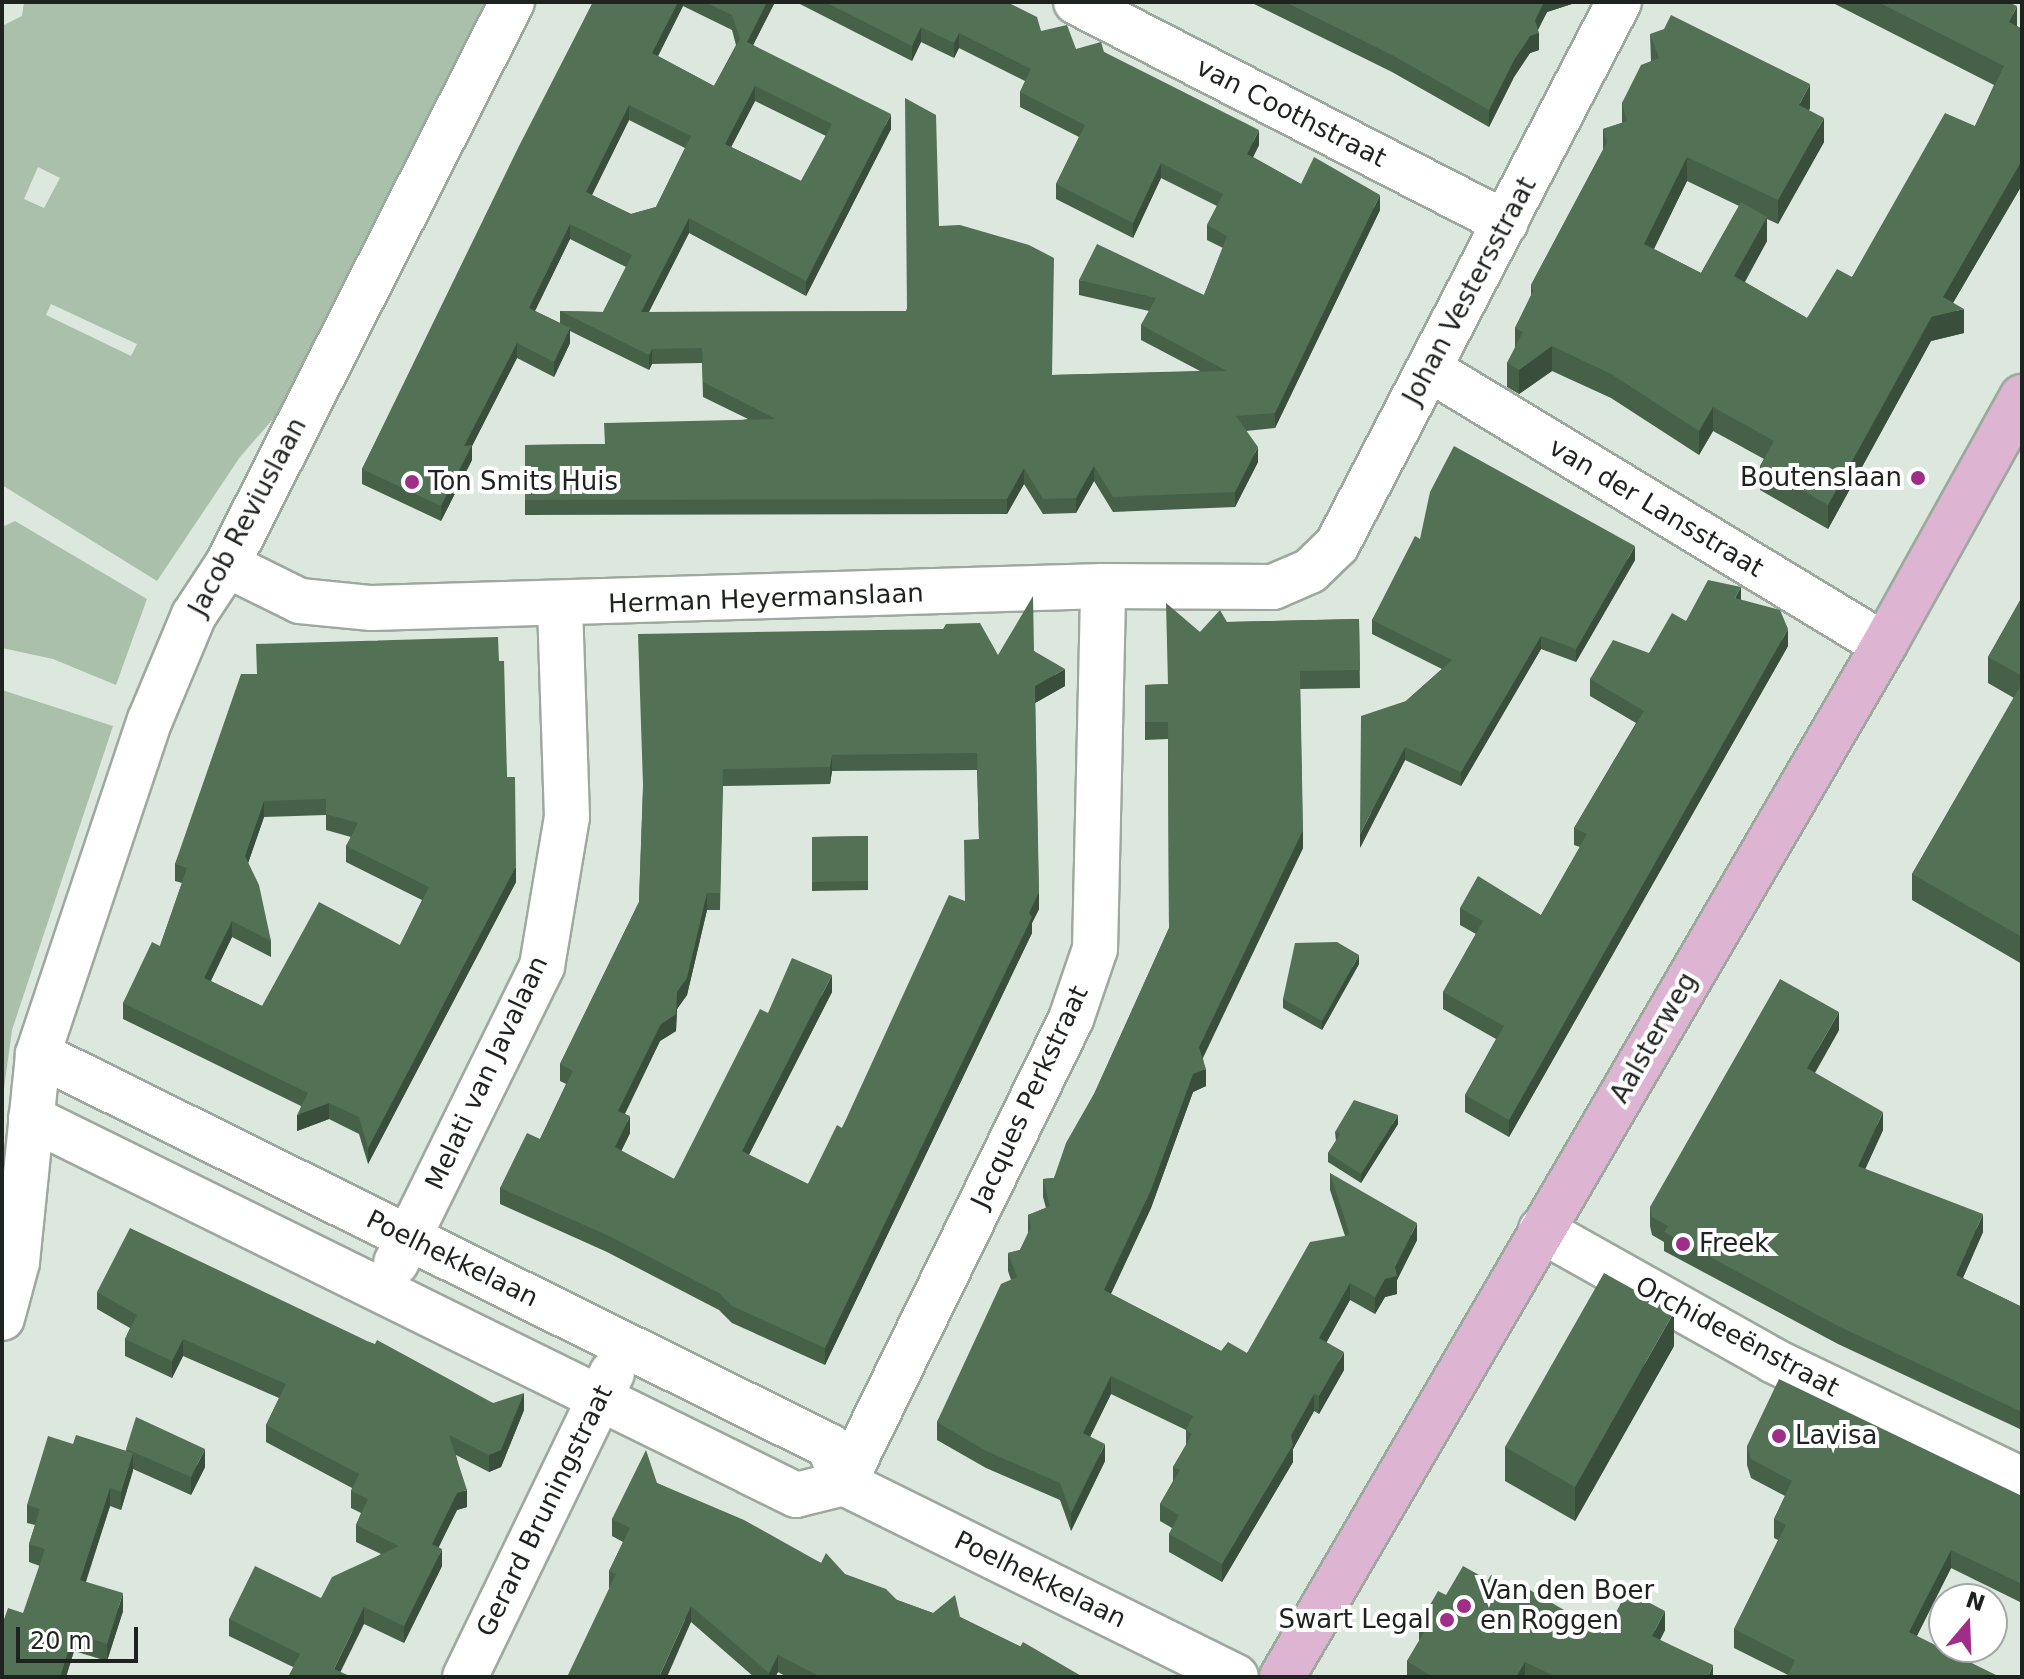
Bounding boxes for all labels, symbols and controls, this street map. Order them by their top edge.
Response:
street label: van Coothstraat [1191,52,1391,174]
street label: Johan Vestersstraat [1397,172,1543,410]
street label: Jacob Reviuslaan [183,413,313,621]
street label: van der Lansstraat [1543,432,1769,584]
place label: Boutenslaan [1740,462,1902,494]
place label: Ton Smits Huis [428,466,618,498]
marker: Boutenslaan [1909,469,1927,487]
marker: Ton Smits Huis [403,473,421,491]
street label: Herman Heyermanslaan [608,578,924,620]
street label: Melati van Javalaan [419,951,555,1195]
street label: Aalsterweg [1604,967,1704,1109]
street label: Jacques Perkstraat [965,981,1095,1213]
street label: Poelhekkelaan [361,1204,543,1314]
place label: Freek [1699,1228,1769,1260]
marker: Freek [1674,1235,1692,1253]
street label: Orchideeënstraat [1630,1270,1844,1404]
street label: Gerard Bruningstraat [470,1380,620,1642]
place label: Lavisa [1795,1420,1878,1452]
marker: Lavisa [1770,1427,1788,1445]
street label: Poelhekkelaan [949,1525,1131,1635]
place label: Van den Boer en Roggen [1480,1575,1654,1636]
north arrow [1928,1583,2008,1663]
text: N [1963,1587,1988,1617]
marker: Van den Boer en Roggen [1455,1597,1473,1615]
place label: Swart Legal [1278,1604,1431,1636]
scale bar [20,1611,142,1661]
marker: Swart Legal [1438,1611,1456,1629]
text: 20 m [30,1627,92,1655]

